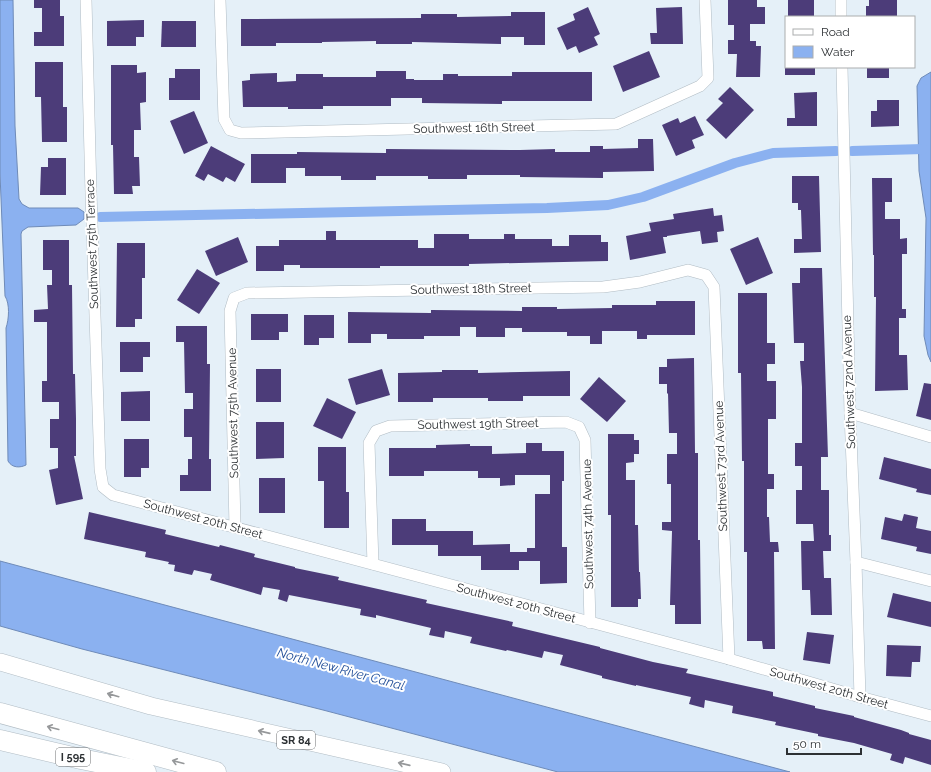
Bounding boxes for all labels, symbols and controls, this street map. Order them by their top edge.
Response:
legend [785,16,915,68]
text: Road [821,25,850,39]
text: Water [821,45,855,59]
street label: Southwest 16th Street [413,120,535,136]
street label: Southwest 75th Terrace [83,179,101,309]
street label: Southwest 18th Street [410,281,532,297]
street label: Southwest 72nd Avenue [840,315,858,449]
street label: Southwest 75th Avenue [225,348,241,478]
street label: Southwest 73rd Avenue [712,400,730,532]
street label: Southwest 19th Street [417,416,539,432]
street label: Southwest 74th Avenue [580,459,596,589]
street label: Southwest 20th Street [142,496,264,542]
street label: Southwest 20th Street [455,580,577,626]
water label: North New River Canal [276,645,407,693]
street label: Southwest 20th Street [768,664,890,712]
one-way arrow [107,691,120,698]
one-way arrow [47,724,60,731]
one-way arrow [257,728,270,736]
scale bar [787,730,861,756]
road number: SR 84 [277,731,315,749]
text: 50 m [793,737,821,751]
road number: I 595 [56,748,90,766]
one-way arrow [172,758,185,765]
one-way arrow [398,759,411,767]

